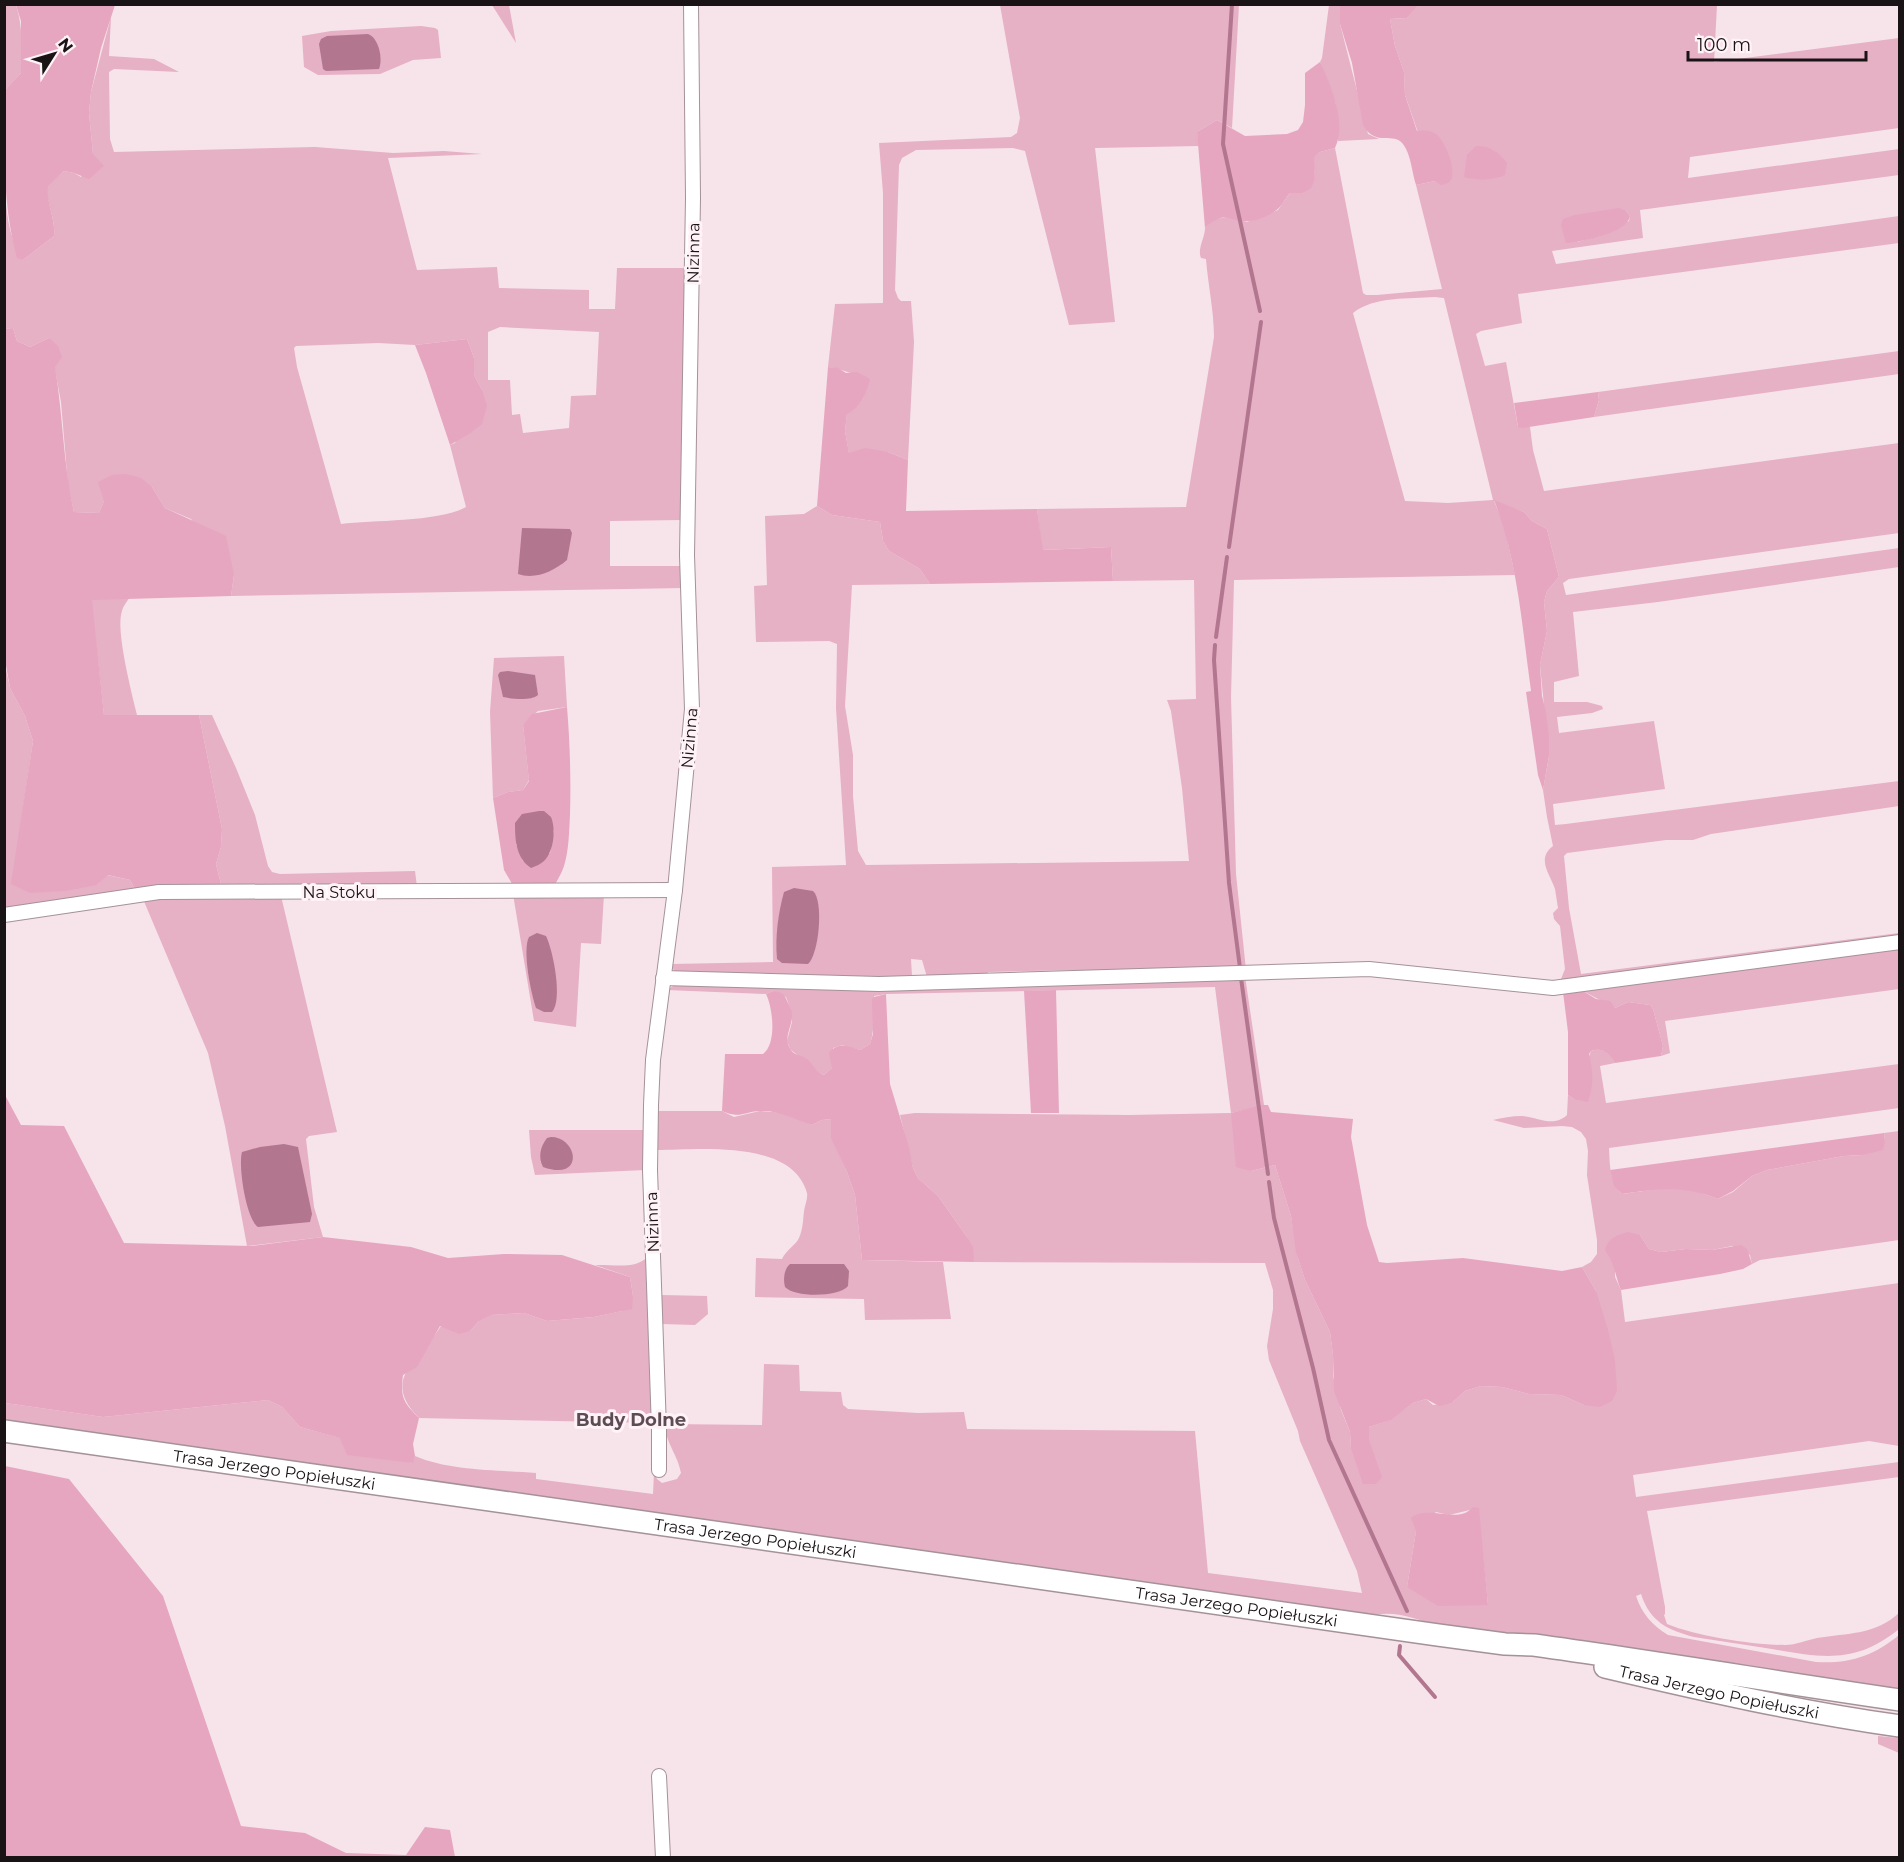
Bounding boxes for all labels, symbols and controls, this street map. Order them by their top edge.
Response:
north arrow [24,24,84,84]
scale bar [1688,24,1866,62]
text: N [54,34,77,56]
text: 100 m [1697,34,1751,56]
street label: Nizinna [683,222,704,284]
street label: Nizinna [677,707,702,769]
street label: Na Stoku [303,883,375,902]
street label: Nizinna [642,1191,663,1253]
district label: Budy Dolne [576,1409,686,1431]
street label: Trasa Jerzego Popiełuszki [172,1446,377,1494]
street label: Trasa Jerzego Popiełuszki [653,1515,858,1562]
street label: Trasa Jerzego Popiełuszki [1134,1583,1339,1631]
street label: Trasa Jerzego Popiełuszki [1617,1662,1821,1723]

